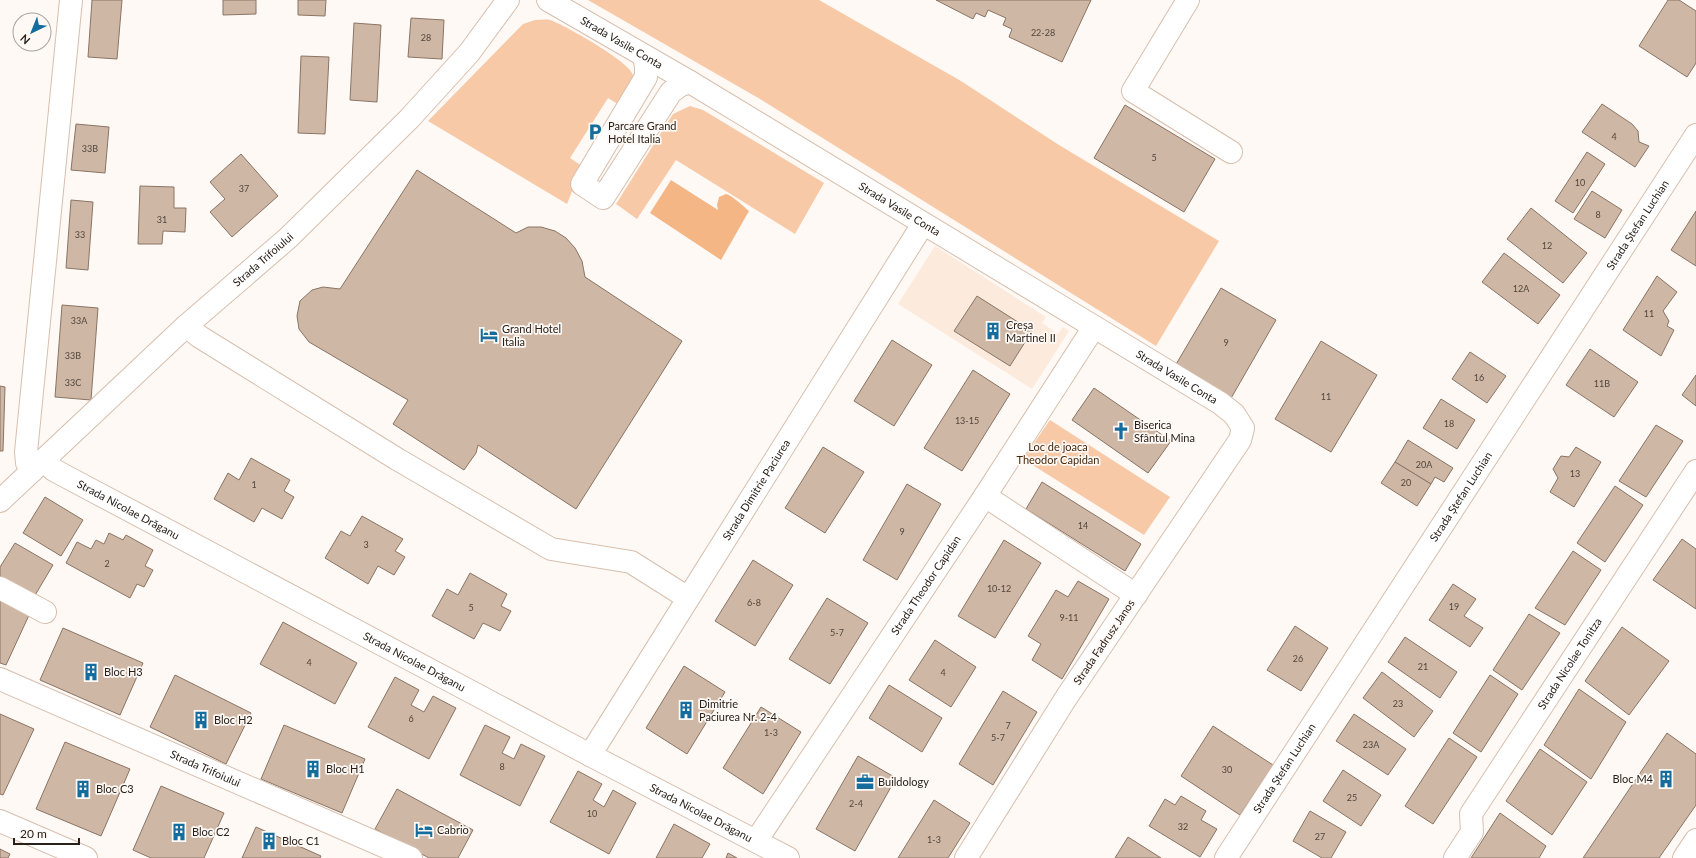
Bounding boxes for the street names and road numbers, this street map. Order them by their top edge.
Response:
street label: Strada Vasile Conta [578,13,665,71]
street label: Strada Ștefan Luchian [1603,177,1671,272]
street label: Strada Vasile Conta [857,179,943,238]
street label: Strada Trifoiului [230,230,296,289]
street label: Strada Vasile Conta [1134,347,1220,406]
street label: Strada Dimitrie Paciurea [719,437,792,542]
street label: Strada Ștefan Luchian [1427,449,1494,544]
street label: Strada Nicolae Drăganu [75,477,182,542]
street label: Strada Theodor Capidan [888,533,963,637]
street label: Strada Fadrusz Janos [1070,596,1137,687]
street label: Strada Nicolae Tonitza [1535,615,1604,712]
street label: Strada Nicolae Drăganu [361,629,468,694]
street label: Strada Ștefan Luchian [1250,721,1318,815]
street label: Strada Trifoiului [168,747,243,789]
street label: Strada Nicolae Drăganu [648,780,755,844]

